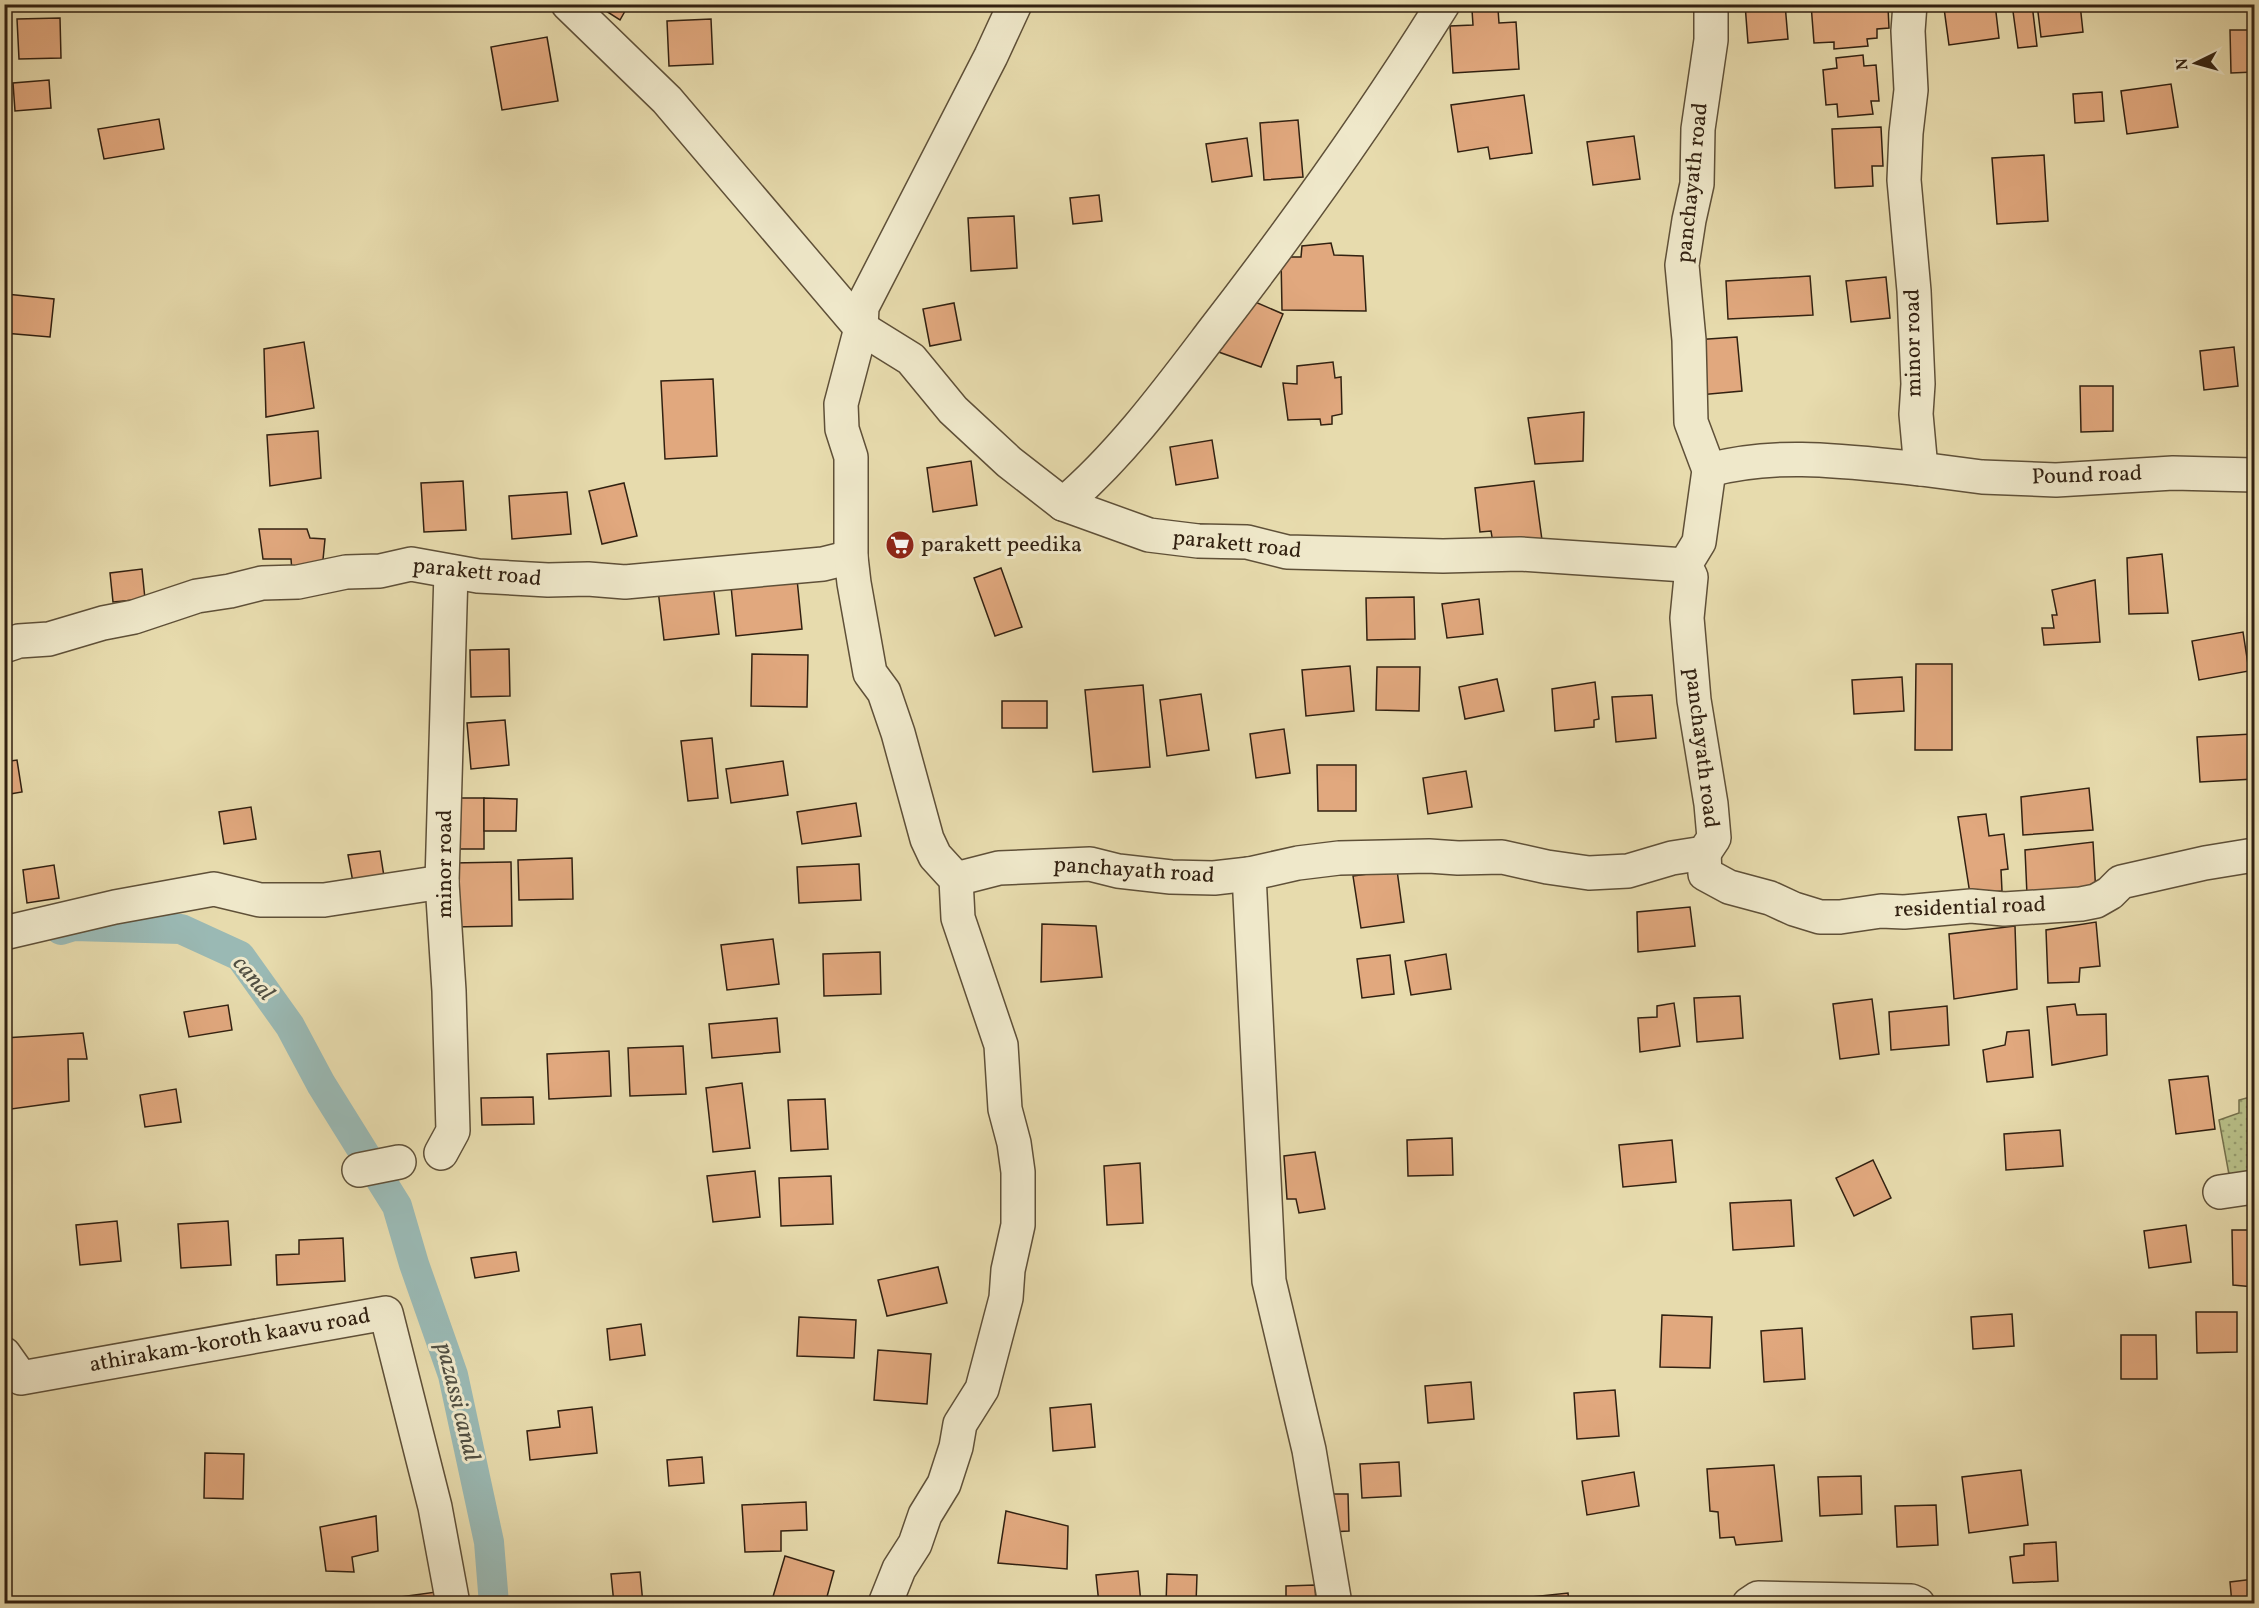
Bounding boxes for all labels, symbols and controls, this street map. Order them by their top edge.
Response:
north arrow [2166,33,2226,93]
text: N [2172,57,2195,71]
street label: panchayath road [1669,101,1717,265]
street label: minor road [1898,288,1930,398]
street label: Pound road [2031,459,2143,493]
street label: parakett road [1171,523,1303,567]
supermarket icon: parakett peedika [884,529,916,561]
place label: parakett peedika [921,530,1082,561]
street label: parakett road [411,551,543,595]
street label: panchayath road [1676,666,1726,830]
street label: minor road [430,810,461,918]
street label: panchayath road [1052,850,1216,892]
street label: residential road [1893,890,2047,926]
water label: canal [224,949,282,1009]
street label: athirakam-koroth kaavu road [87,1301,373,1381]
water label: pazassi canal [426,1339,488,1465]

